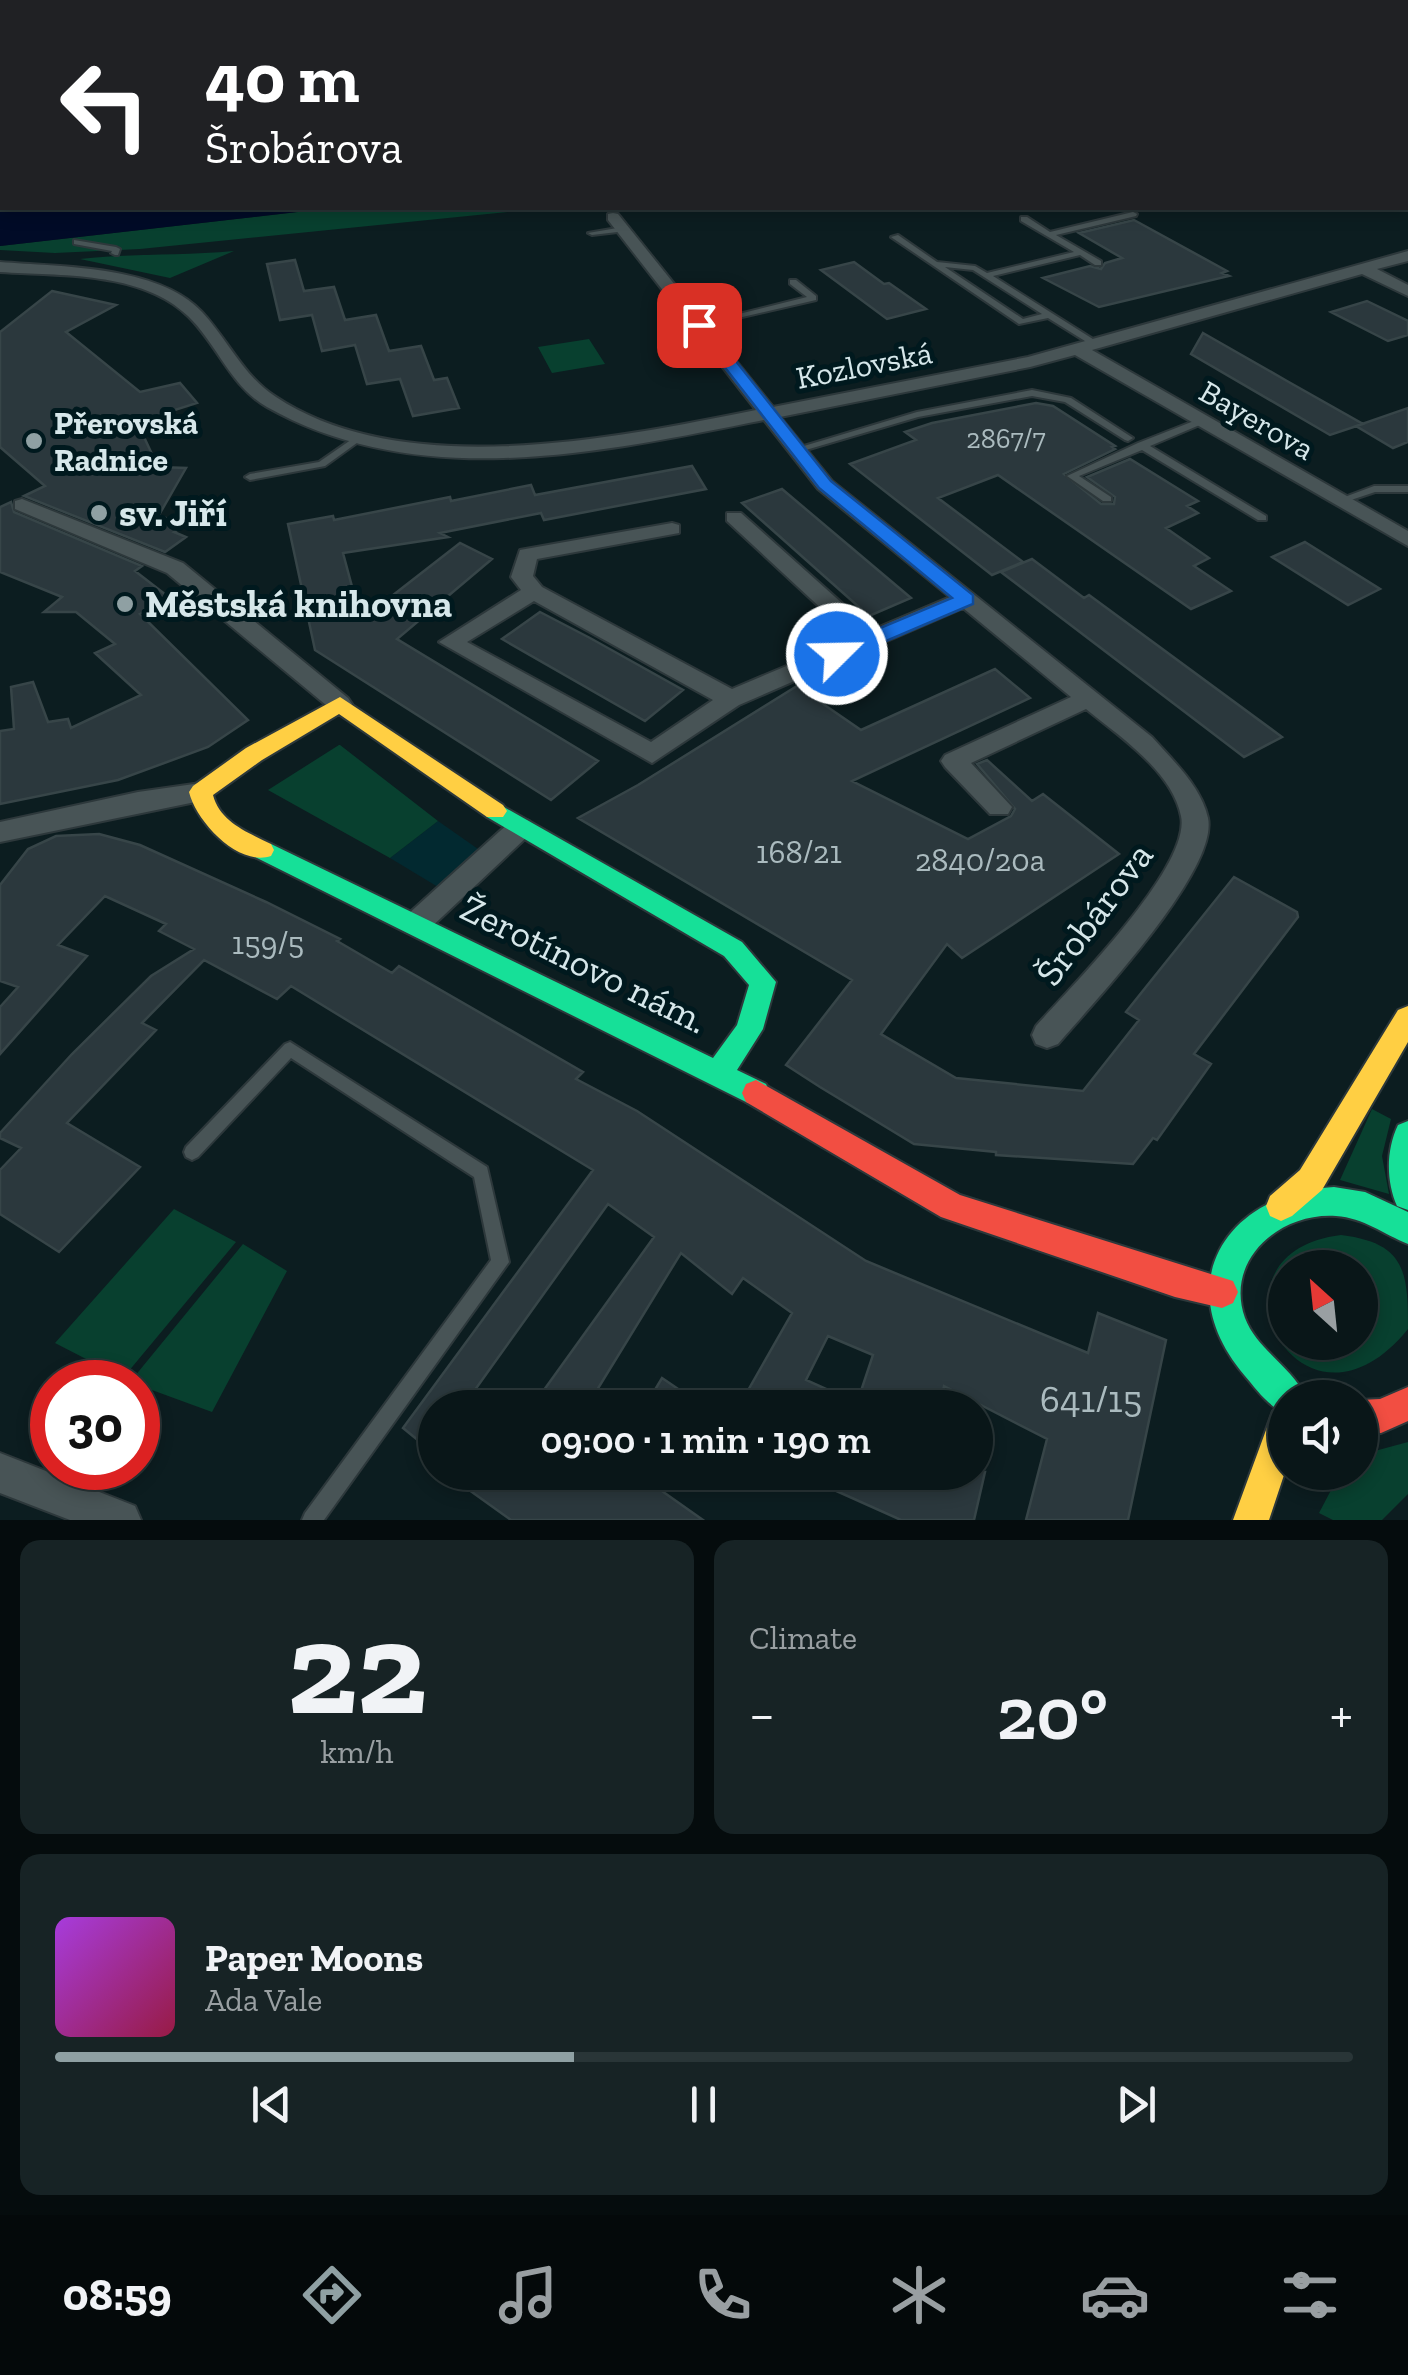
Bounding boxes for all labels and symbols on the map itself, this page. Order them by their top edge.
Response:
pin [657,283,742,368]
street label: Kozlovská [793,333,935,397]
street label: Bayerova [1193,372,1321,468]
place label: Přerovská Radnice [54,404,198,479]
house number: 2867/7 [966,422,1046,455]
marker: Přerovská Radnice [23,430,45,452]
place label: sv. Jiří [119,490,227,536]
marker: sv. Jiří [88,502,110,524]
place label: Městská knihovna [145,581,452,627]
marker: Městská knihovna [114,593,136,615]
position arrow [785,602,889,706]
house number: 168/21 [756,833,842,871]
street label: Šrobárova [1025,834,1163,994]
house number: 2840/20a [915,841,1045,879]
street label: Žerotínovo nám. [453,884,715,1044]
house number: 159/5 [232,924,304,962]
north arrow [1268,1250,1378,1360]
speed limit sign: 30 [30,1360,160,1490]
house number: 641/15 [1040,1376,1142,1422]

